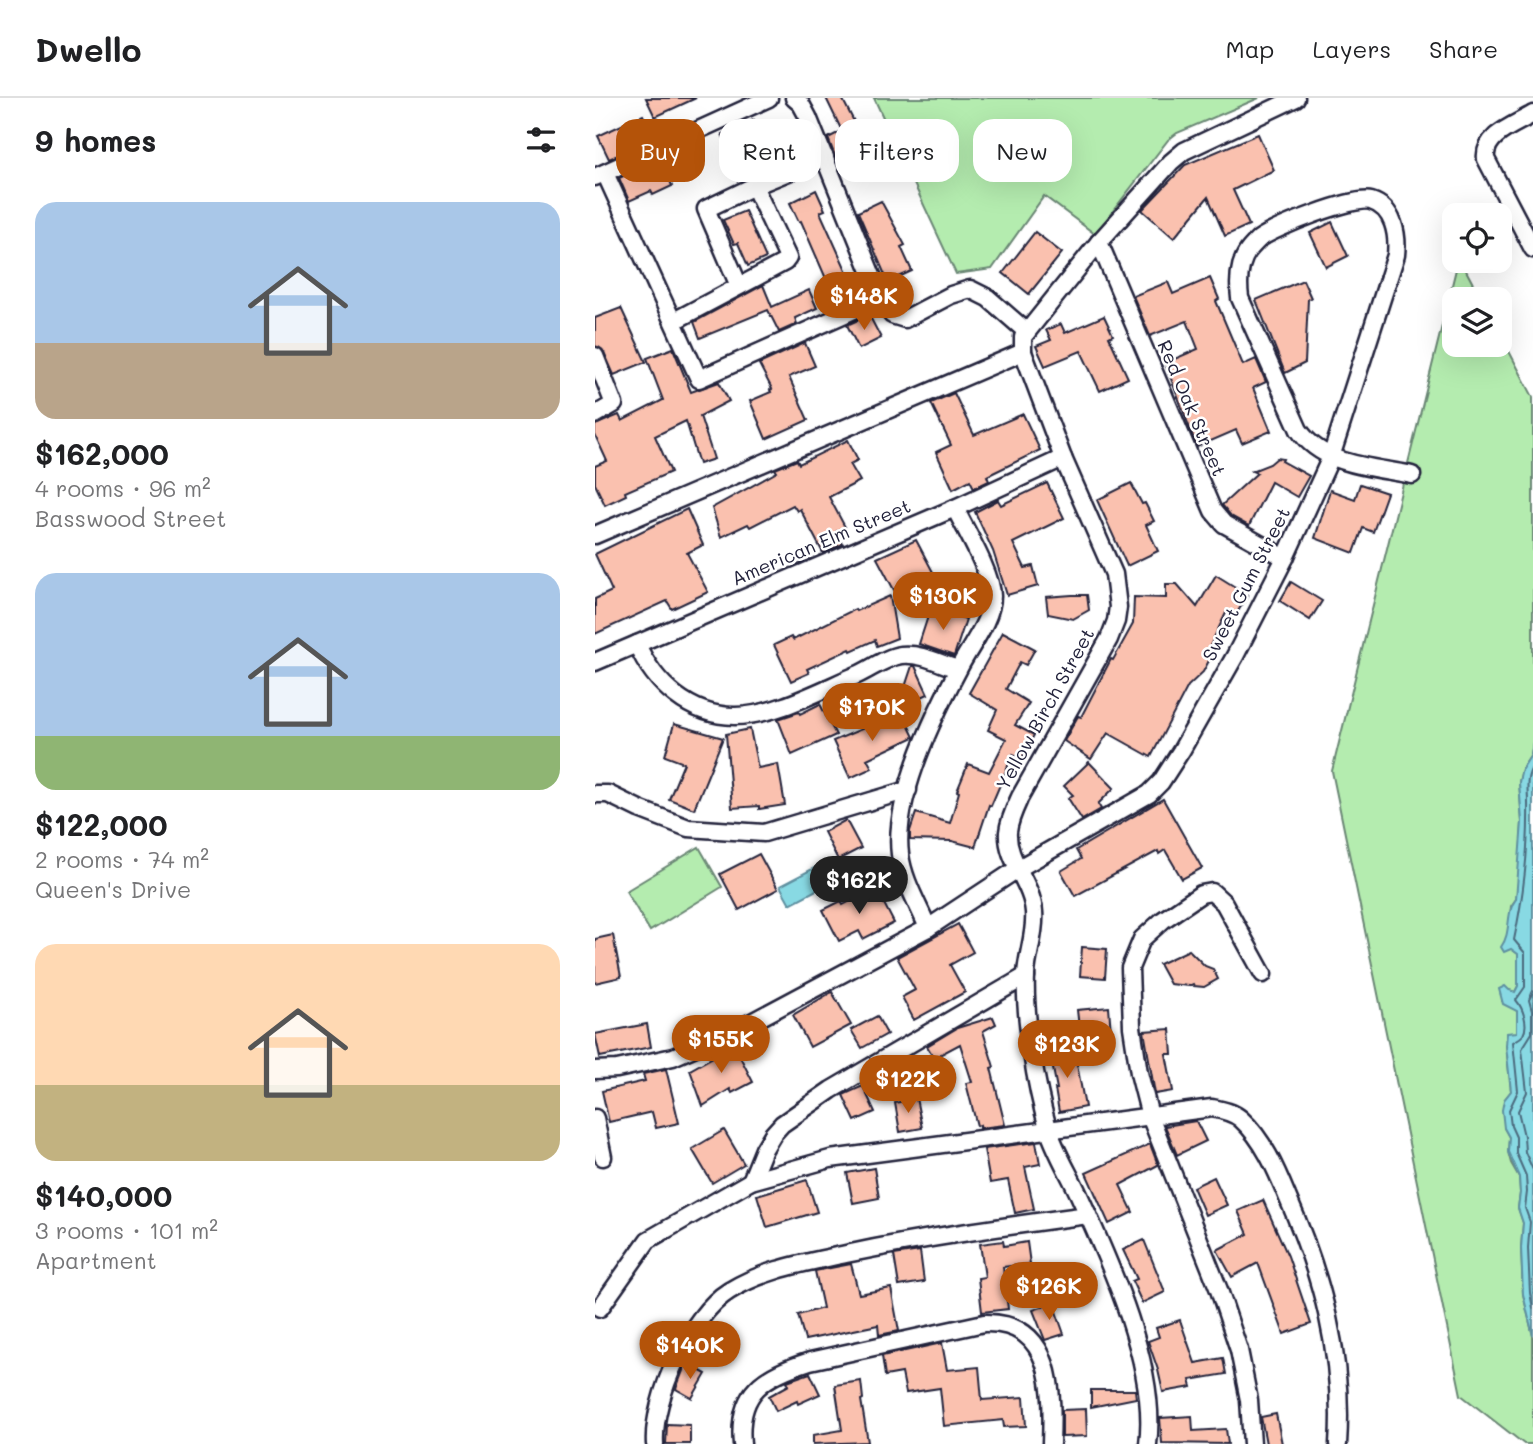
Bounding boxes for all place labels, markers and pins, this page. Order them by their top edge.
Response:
pin: $148K [815,272,913,332]
pin: $130K [894,573,992,632]
pin: $170K [823,684,921,743]
pin: $162K [810,856,908,916]
pin: $155K [672,1016,770,1075]
pin: $123K [1018,1020,1116,1080]
pin: $122K [859,1056,957,1115]
pin: $126K [1000,1262,1098,1322]
pin: $140K [641,1322,739,1381]

